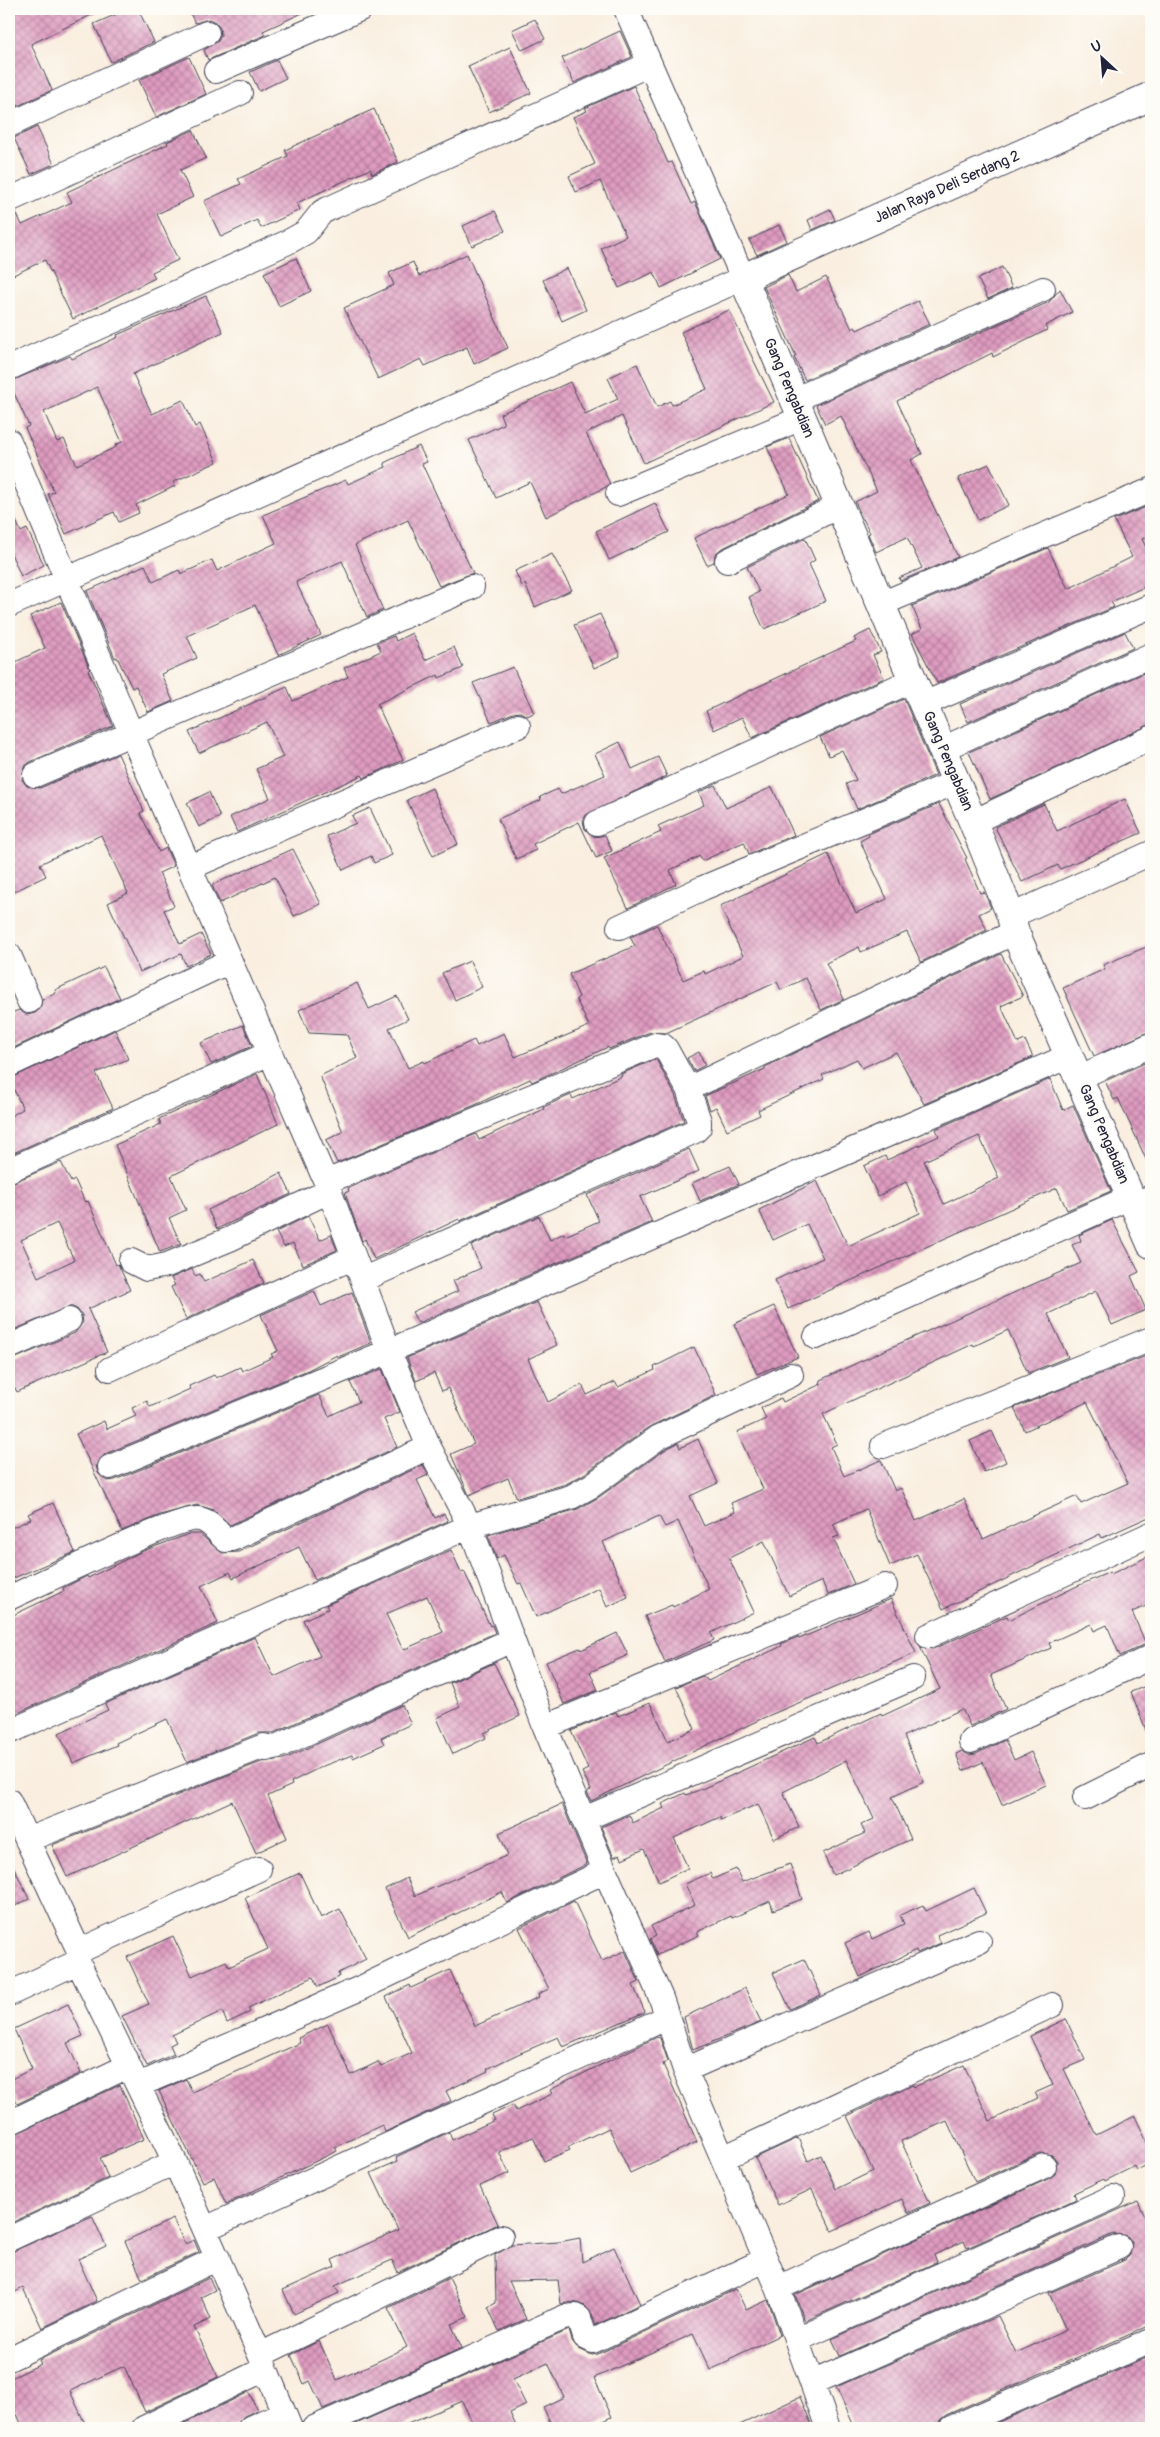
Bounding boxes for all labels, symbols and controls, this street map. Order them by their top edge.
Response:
north arrow [1078,32,1128,82]
text: U [1089,37,1104,56]
street label: Jalan Raya Deli Serdang 2 [871,146,1023,228]
street label: Gang Pengabdian [759,335,819,441]
street label: Gang Pengabdian [918,708,978,814]
street label: Gang Pengabdian [1074,1081,1134,1187]

